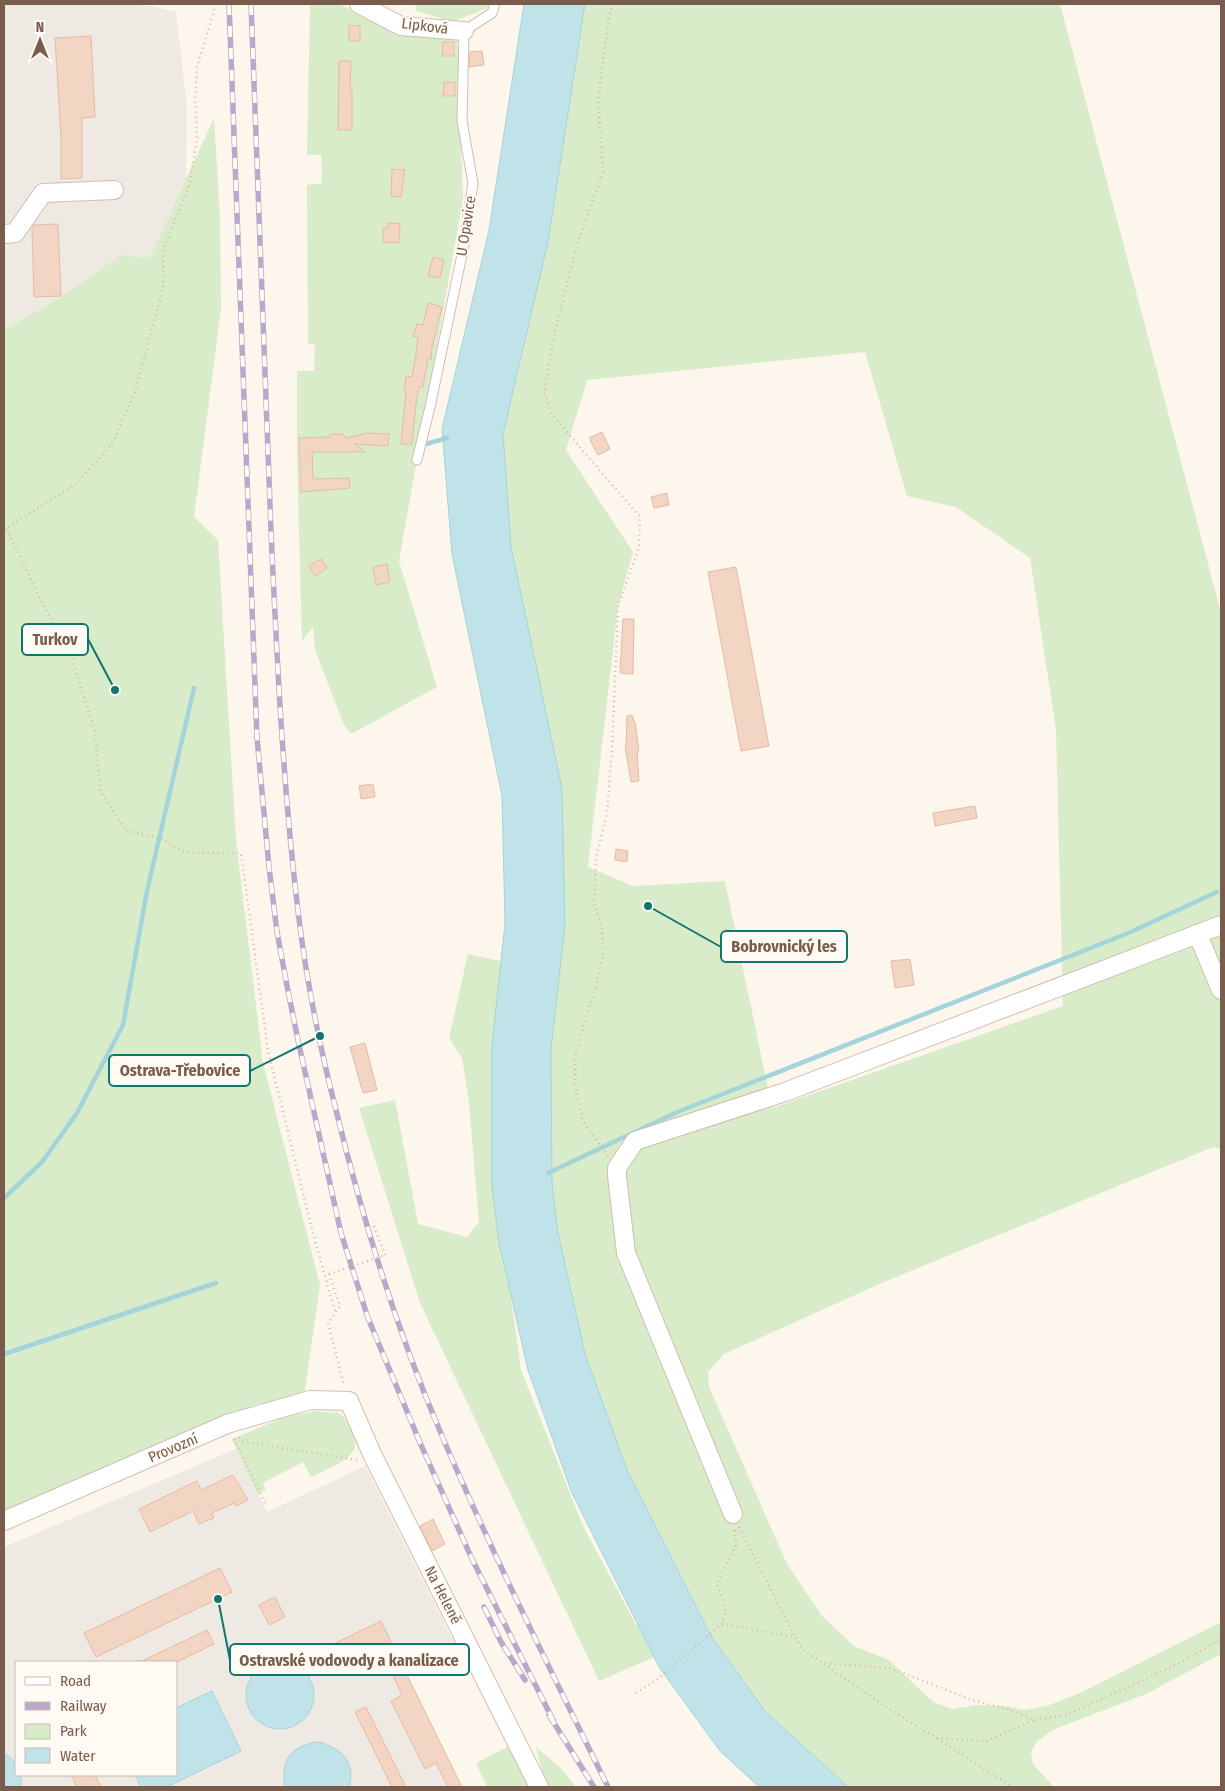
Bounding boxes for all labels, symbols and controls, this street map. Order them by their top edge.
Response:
street label: Lipková [401,14,449,38]
north arrow [15,15,65,65]
text: N [36,19,44,36]
street label: U Opavice [452,195,480,257]
callout: Turkov [22,624,88,655]
text: Turkov [32,630,78,649]
callout: Bobrovnický les [721,931,847,962]
text: Bobrovnický les [731,937,837,956]
callout: Ostrava-Třebovice [109,1055,250,1086]
text: Ostrava-Třebovice [120,1061,240,1080]
street label: Provozní [145,1429,201,1466]
street label: Na Heleně [421,1563,465,1627]
callout: Ostravské vodovody a kanalizace [230,1644,469,1675]
text: Ostravské vodovody a kanalizace [239,1651,459,1670]
legend [15,1661,178,1776]
text: Road [60,1672,91,1690]
text: Railway [60,1697,107,1715]
text: Park [60,1722,87,1740]
text: Water [60,1747,96,1765]

